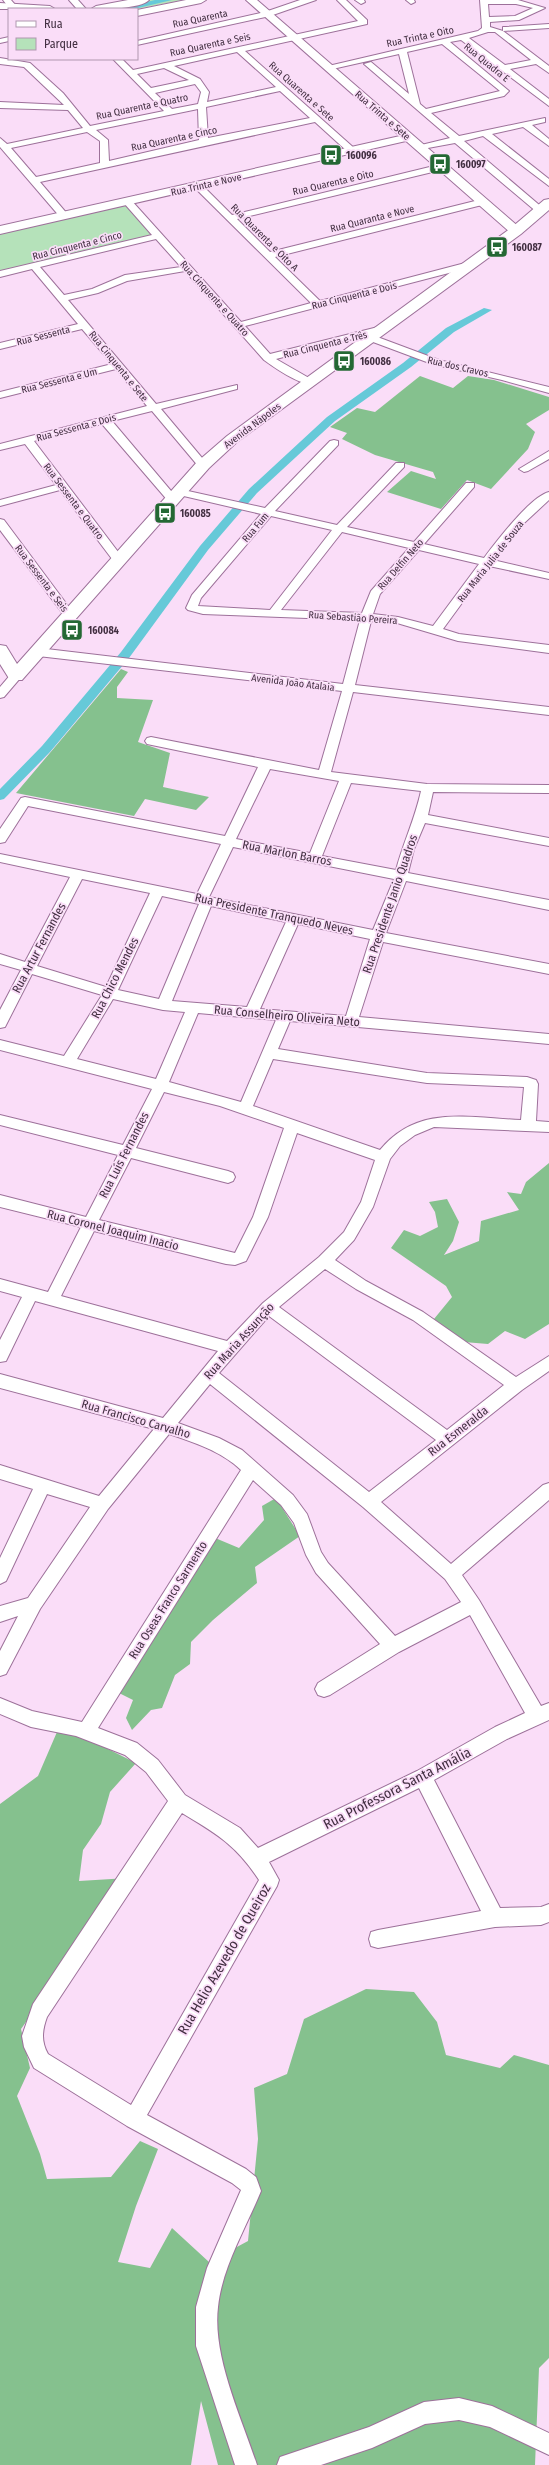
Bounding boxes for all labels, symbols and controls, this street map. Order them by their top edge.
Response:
street label: Rua Quarenta [172,7,229,31]
legend [8,8,138,60]
text: Rua [44,17,63,31]
street label: Rua Trinta e Oito [385,24,455,50]
street label: Rua Quarenta e Seis [169,31,252,59]
text: Parque [44,37,78,51]
street label: Rua Quadra E [461,41,512,85]
street label: Rua Quarenta e Sete [266,59,336,124]
street label: Rua Trinta e Sete [352,89,412,143]
street label: Rua Quarenta e Quatro [95,91,189,123]
street label: Rua Quarenta e Cinco [130,124,218,154]
bus stop icon: 160096 [318,142,344,168]
place label: 160096 [346,150,377,162]
bus stop icon: 160097 [427,151,453,177]
place label: 160097 [456,159,486,171]
street label: Rua Quarenta e Oito [292,168,375,198]
street label: Rua Trinta e Nove [170,171,243,199]
street label: Rua Quarenta e Oito A [228,202,301,274]
street label: Rua Quaranta e Nove [329,203,416,235]
street label: Rua Cinquenta e Cinco [31,229,123,263]
bus stop icon: 160087 [484,234,510,260]
place label: 160087 [512,242,543,254]
street label: Rua Cinquenta e Quatro [177,258,251,339]
street label: Rua Cinquenta e Dois [310,280,398,312]
street label: Rua Sessenta [15,324,71,348]
street label: Rua Cinquenta e Sete [86,329,150,404]
street label: Rua Cinquenta e Três [282,329,368,361]
bus stop icon: 160086 [331,348,357,374]
street label: Rua dos Cravos [426,354,489,380]
place label: 160086 [360,356,391,368]
street label: Rua Sessenta e Um [20,366,98,396]
street label: Avenida Nápoles [222,400,284,451]
street label: Rua Sessenta e Dois [35,412,117,444]
street label: Rua Sessenta e Quatro [41,461,106,542]
bus stop icon: 160085 [152,500,178,526]
place label: 160085 [180,508,211,520]
street label: Rua Fum [240,510,272,545]
street label: Rua Maria Julia de Souza [455,518,526,605]
street label: Rua Delfin Neto [375,537,426,593]
street label: Rua Sessenta e Seis [12,543,70,615]
street label: Rua Sebastião Pereira [308,609,398,627]
bus stop icon: 160084 [59,617,85,643]
place label: 160084 [88,625,119,637]
street label: Avenida João Atalaia [251,672,335,694]
street label: Rua Presidente Janio Quadros [360,833,420,975]
street label: Rua Marlon Barros [241,837,333,869]
street label: Rua Presidente Tranquedo Neves [194,890,354,938]
street label: Rua Artur Fernandes [9,900,69,996]
street label: Rua Chico Mendes [89,935,141,1021]
street label: Rua Conselheiro Oliveira Neto [214,1003,360,1029]
street label: Rua Luís Fernandes [96,1110,152,1200]
street label: Rua Coronel Joaquim Inacio [46,1207,180,1253]
street label: Rua Maria Assunção [201,1300,277,1382]
street label: Rua Francisco Carvalho [80,1397,192,1441]
street label: Rua Esmeralda [425,1403,491,1459]
street label: Rua Oseas Franco Sarmento [126,1539,210,1661]
street label: Rua Professora Santa Amália [320,1744,474,1833]
street label: Rua Helio Azevedo de Queiroz [174,1881,275,2037]

